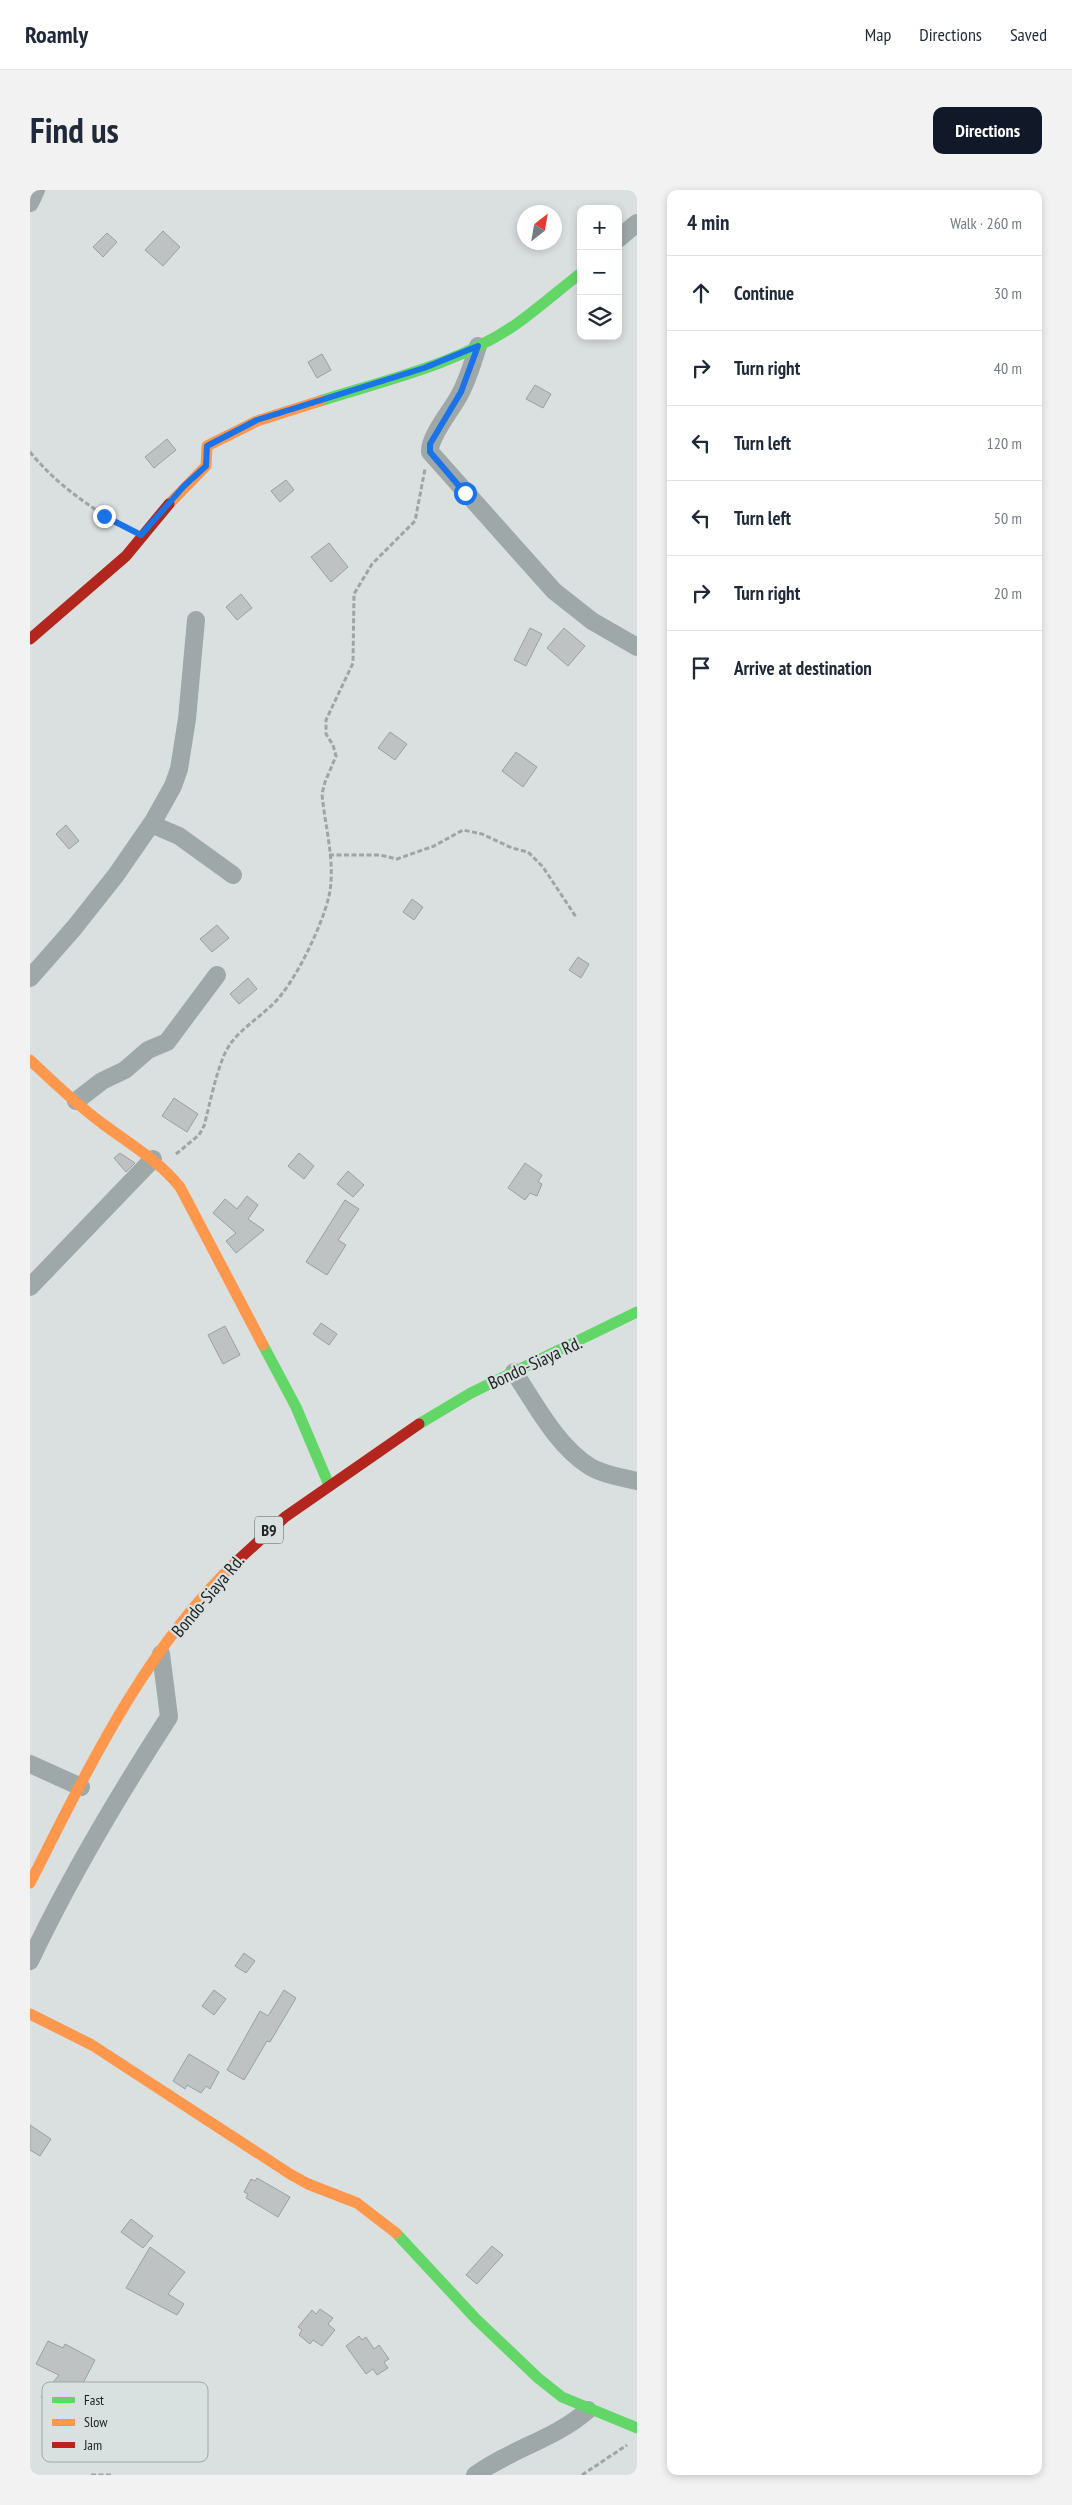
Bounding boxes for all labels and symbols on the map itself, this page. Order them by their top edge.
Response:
north arrow [517,205,562,250]
route start [454,482,477,505]
route end [93,505,116,528]
street label: Bondo-Siaya Rd. [484,1331,586,1394]
road number: B9 [255,1516,283,1544]
street label: Bondo-Siaya Rd. [166,1550,249,1642]
legend [42,2382,208,2462]
text: Fast [84,2391,104,2409]
text: Slow [84,2413,108,2431]
text: Jam [83,2436,102,2454]

